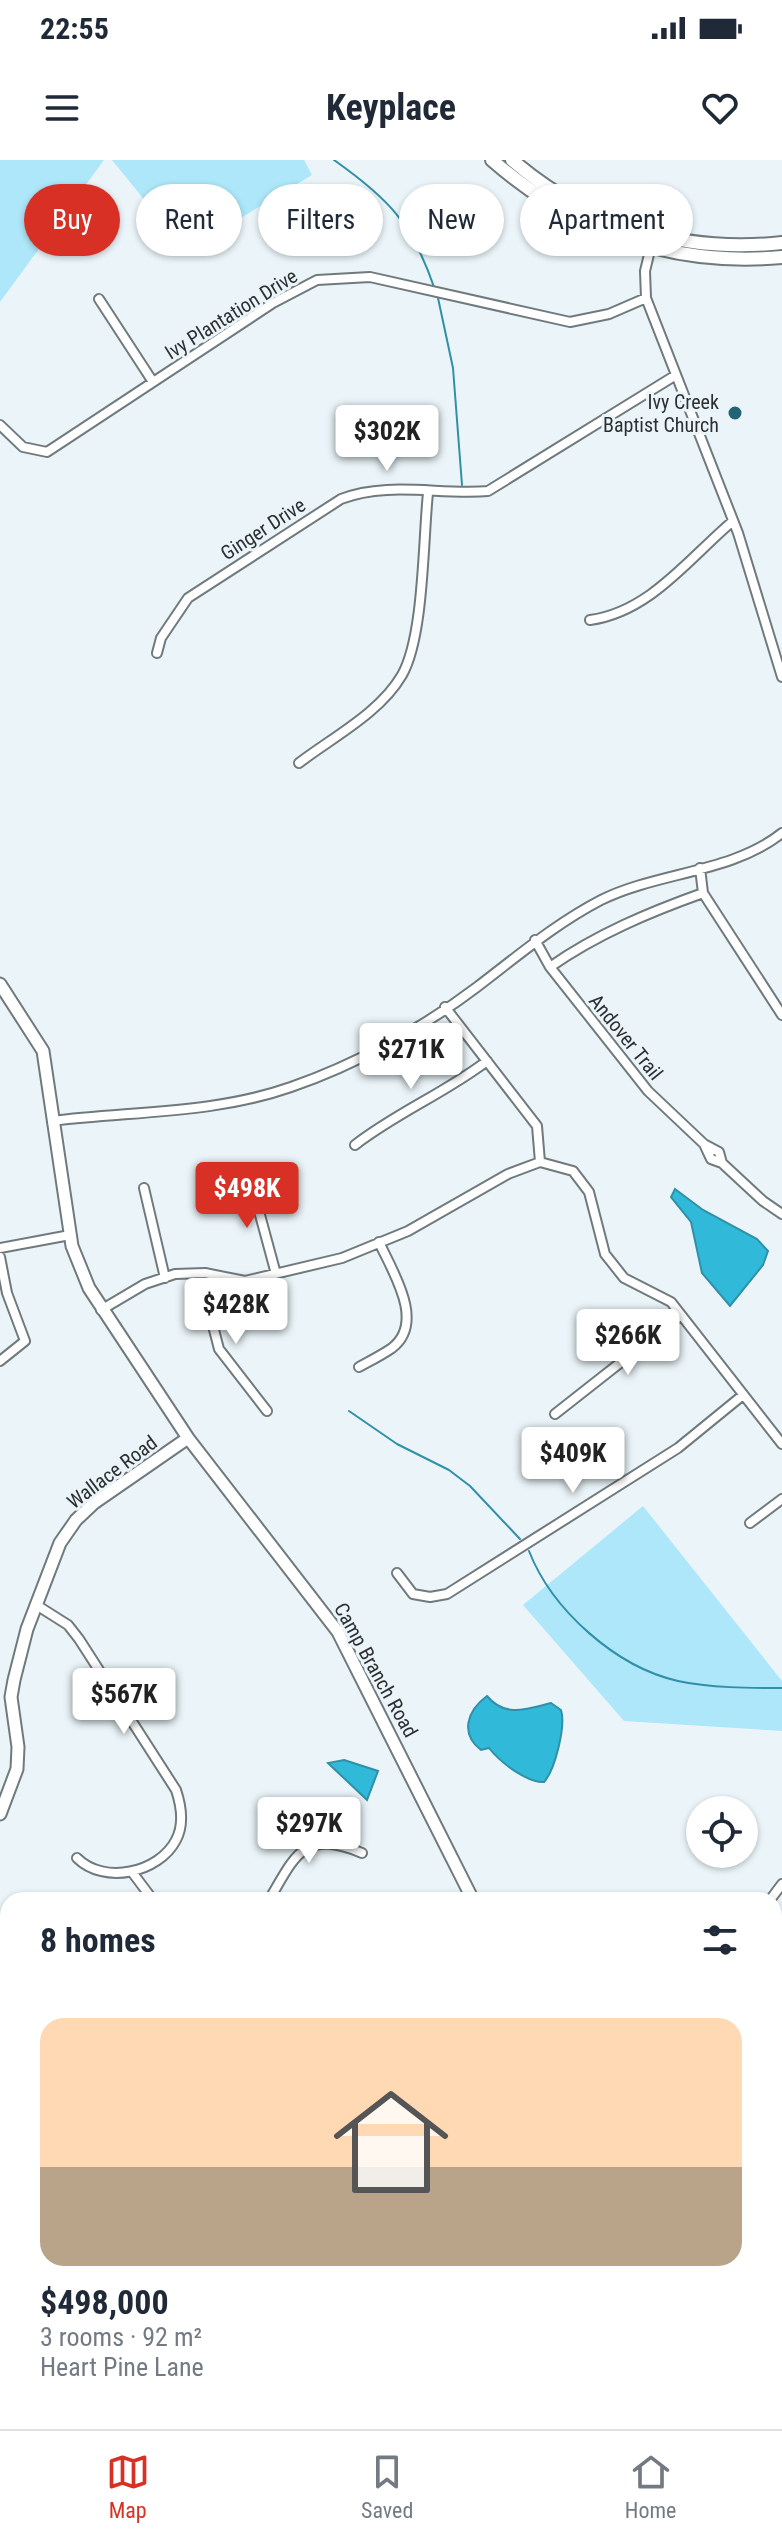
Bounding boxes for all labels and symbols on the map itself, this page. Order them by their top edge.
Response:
street label: Ivy Plantation Drive [160,264,302,364]
place label: Ivy Creek Baptist Church [603,390,719,437]
marker: Ivy Creek Baptist Church [726,404,744,422]
pin: $302K [331,405,443,473]
street label: Ginger Drive [216,493,310,565]
street label: Andover Trail [584,989,668,1085]
pin: $271K [355,1023,467,1091]
pin: $498K [191,1162,303,1230]
pin: $428K [180,1278,292,1346]
pin: $266K [572,1309,684,1377]
pin: $409K [517,1427,629,1495]
street label: Wallace Road [62,1430,162,1514]
street label: Camp Branch Road [329,1599,423,1741]
pin: $567K [68,1668,180,1736]
pin: $297K [253,1797,365,1865]

